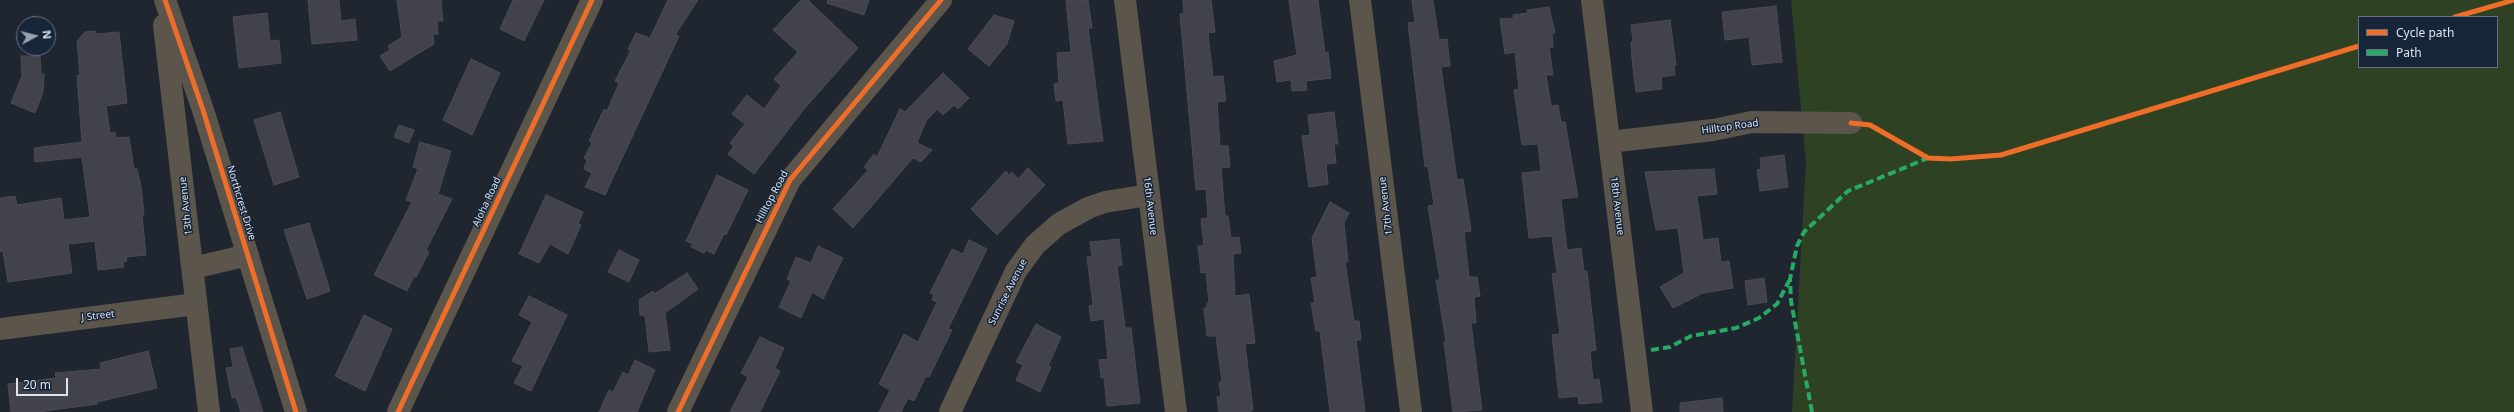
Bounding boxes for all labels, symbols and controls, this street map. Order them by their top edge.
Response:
north arrow [16,16,56,56]
legend [2358,16,2498,68]
text: Cycle path [2396,24,2454,41]
text: N [39,29,55,40]
text: Path [2396,44,2422,61]
street label: Hilltop Road [1701,117,1759,137]
street label: Northcrest Drive [224,164,258,242]
street label: Hilltop Road [753,169,791,225]
street label: Aloha Road [470,175,504,229]
street label: 13th Avenue [177,176,195,236]
street label: 16th Avenue [1140,176,1160,236]
street label: 17th Avenue [1376,176,1396,236]
street label: 18th Avenue [1607,176,1627,236]
street label: Sunrise Avenue [986,257,1030,327]
street label: J Street [81,308,115,324]
scale bar [18,370,70,396]
text: 20 m [23,376,51,393]

